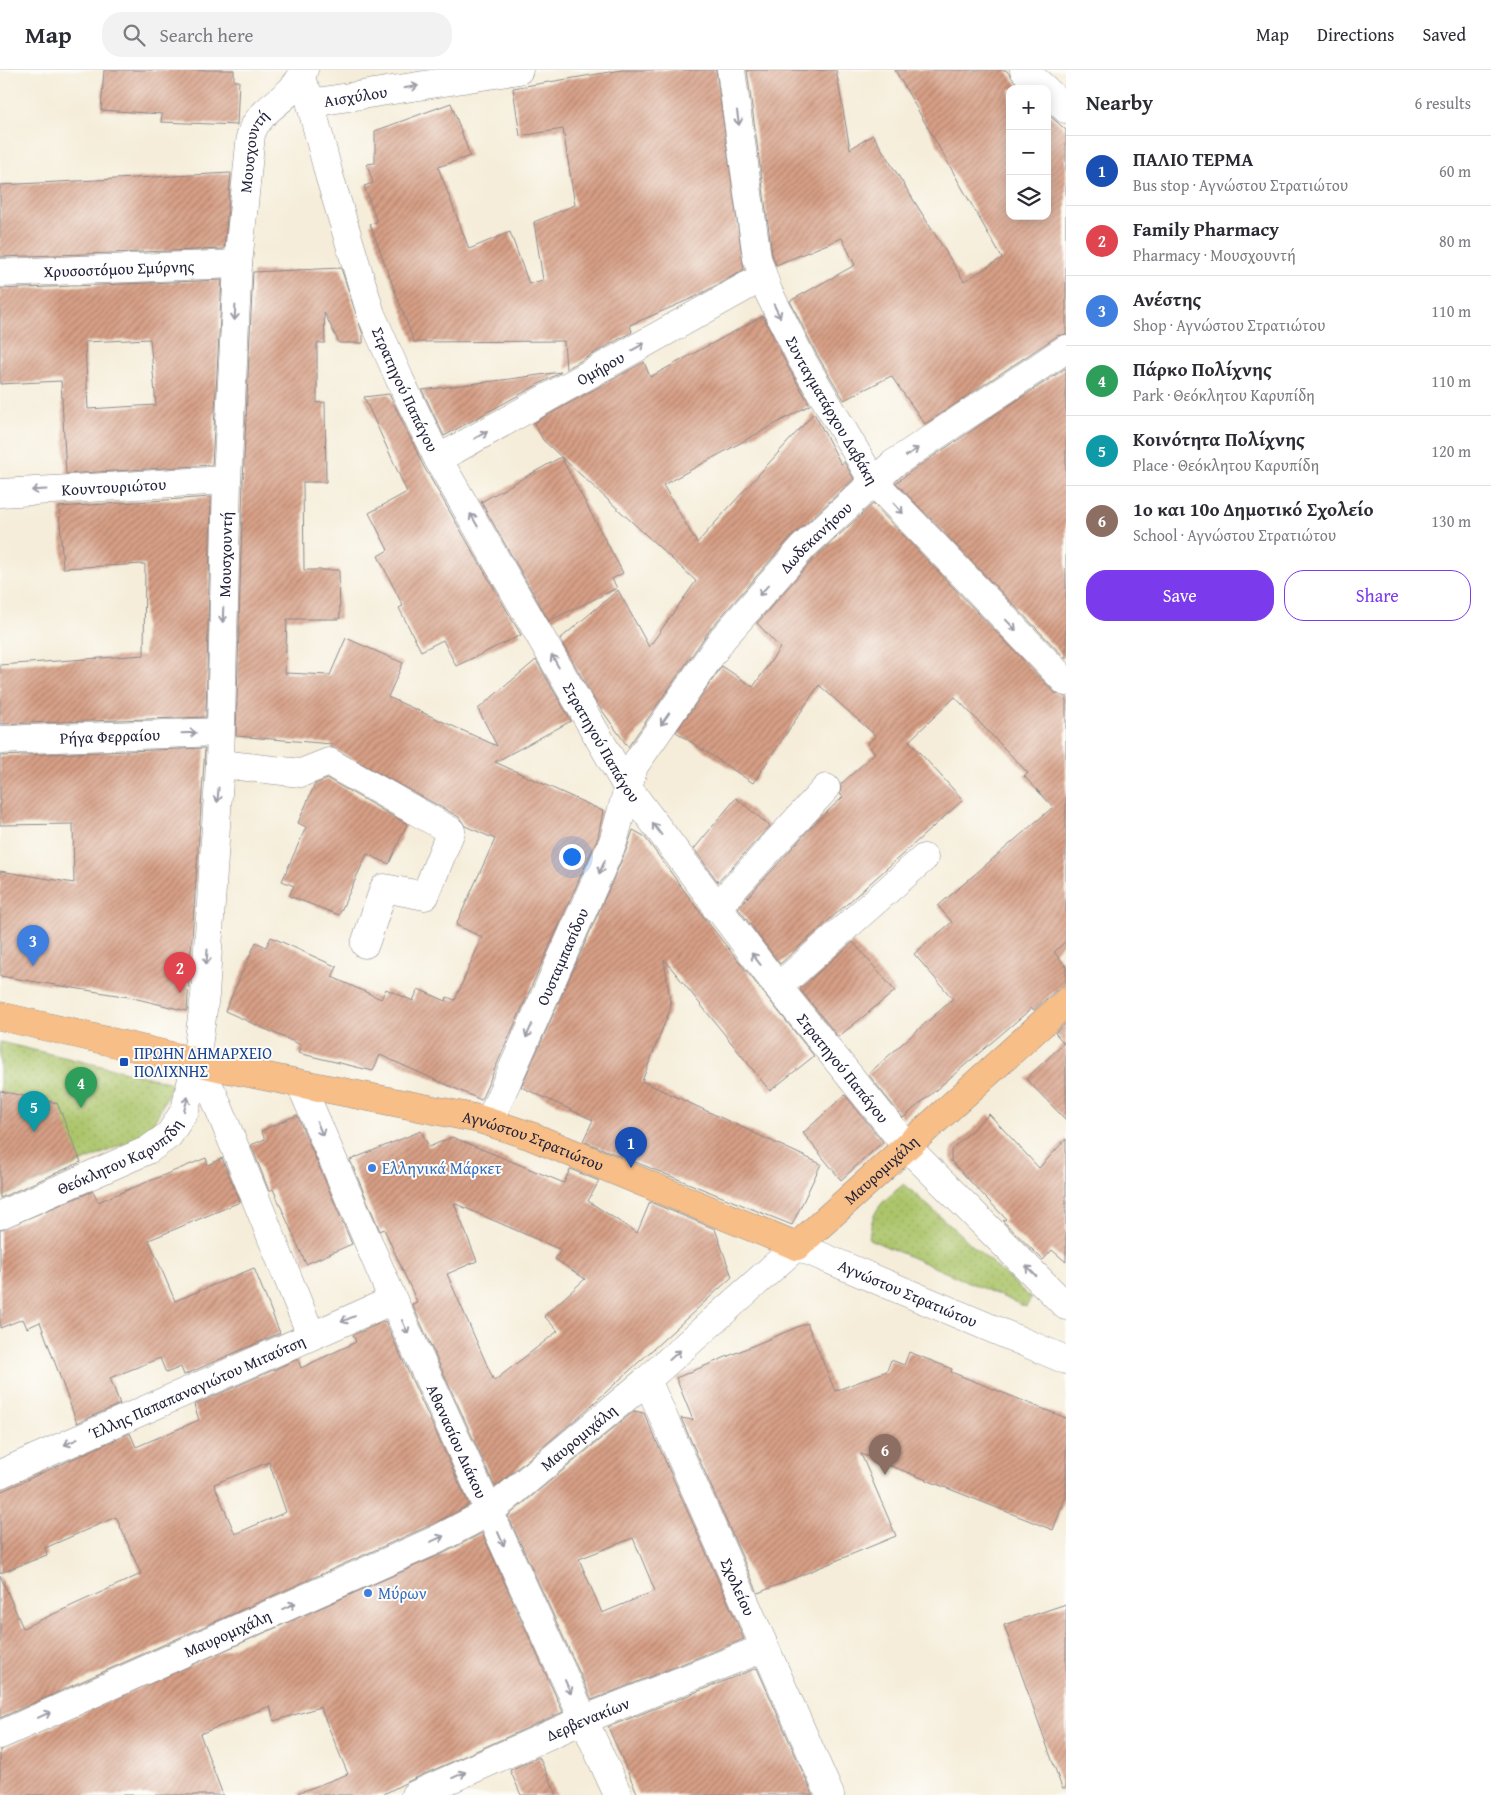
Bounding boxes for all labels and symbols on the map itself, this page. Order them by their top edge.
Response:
street label: Αισχύλου [322,79,389,113]
one-way arrow [403,82,419,92]
street label: Μουσχουντή [233,104,274,194]
one-way arrow [733,110,743,126]
street label: Χρυσοστόμου Σμύρνης [43,254,195,283]
one-way arrow [773,303,782,318]
one-way arrow [231,304,240,320]
street label: Στρατηγού Παπάγου [366,323,445,456]
street label: Συνταγματάρχου Δαβάκη [780,332,884,489]
one-way arrow [630,342,645,351]
street label: Ομήρου [572,345,629,391]
one-way arrow [473,430,488,439]
one-way arrow [904,447,918,457]
street label: Κουντουριώτου [61,472,167,501]
one-way arrow [31,486,47,495]
street label: Δωδεκανήσου [773,496,857,578]
one-way arrow [892,502,904,515]
street label: Μουσχουντή [212,511,238,598]
one-way arrow [468,513,478,527]
one-way arrow [758,583,770,596]
one-way arrow [219,607,228,623]
one-way arrow [1005,619,1017,631]
one-way arrow [549,654,559,668]
street label: Στρατηγού Παπάγου [557,678,646,807]
one-way arrow [660,711,670,725]
street label: Ρήγα Φερραίου [59,722,161,750]
one-way arrow [180,728,196,738]
one-way arrow [213,786,222,802]
one-way arrow [652,823,663,836]
your location [559,844,585,870]
one-way arrow [597,859,607,874]
street label: Ουσταμπασίδου [530,904,594,1009]
pin: 3 [17,925,49,966]
one-way arrow [203,949,212,965]
pin: 2 [164,952,196,993]
one-way arrow [750,952,761,965]
street label: Στρατηγού Παπάγου [791,1008,895,1128]
one-way arrow [524,1023,534,1038]
place label: ΠΡΩΗΝ ΔΗΜΑΡΧΕΙΟ ΠΟΛΙΧΝΗΣ [134,1041,272,1083]
marker: ΠΡΩΗΝ ΔΗΜΑΡΧΕΙΟ ΠΟΛΙΧΝΗΣ [118,1056,130,1068]
pin: 4 [65,1067,97,1108]
pin: 5 [18,1091,50,1132]
one-way arrow [182,1096,192,1112]
street label: Αγνώστου Στρατιώτου [460,1104,607,1177]
street label: Θεόκλητου Καρυπίδη [53,1114,188,1201]
one-way arrow [315,1121,325,1136]
pin: 1 [615,1127,647,1168]
street label: Μαυρομιχάλη [839,1130,923,1210]
place label: Ελληνικά Μάρκετ [382,1156,502,1180]
marker: Ελληνικά Μάρκετ [366,1162,378,1174]
street label: Αγνώστου Στρατιώτου [835,1253,981,1333]
one-way arrow [1025,1265,1038,1277]
one-way arrow [341,1315,356,1325]
one-way arrow [400,1319,410,1334]
street label: Έλλης Παπαπαναγιώτου Μιταύτση [84,1328,309,1445]
one-way arrow [668,1349,681,1360]
street label: Αθανασίου Διάκου [421,1380,494,1502]
street label: Μαυρομιχάλη [535,1398,622,1476]
pin: 6 [869,1434,901,1475]
one-way arrow [64,1438,79,1448]
one-way arrow [496,1531,506,1546]
one-way arrow [429,1534,444,1544]
street label: Σχολείου [715,1554,762,1620]
place label: Μύρων [378,1581,427,1605]
marker: Μύρων [362,1587,374,1599]
one-way arrow [281,1600,296,1610]
street label: Μαυρομιχάλη [180,1603,275,1663]
one-way arrow [563,1679,573,1694]
street label: Δερβενακίων [542,1691,633,1747]
one-way arrow [37,1710,52,1720]
one-way arrow [451,1770,466,1780]

